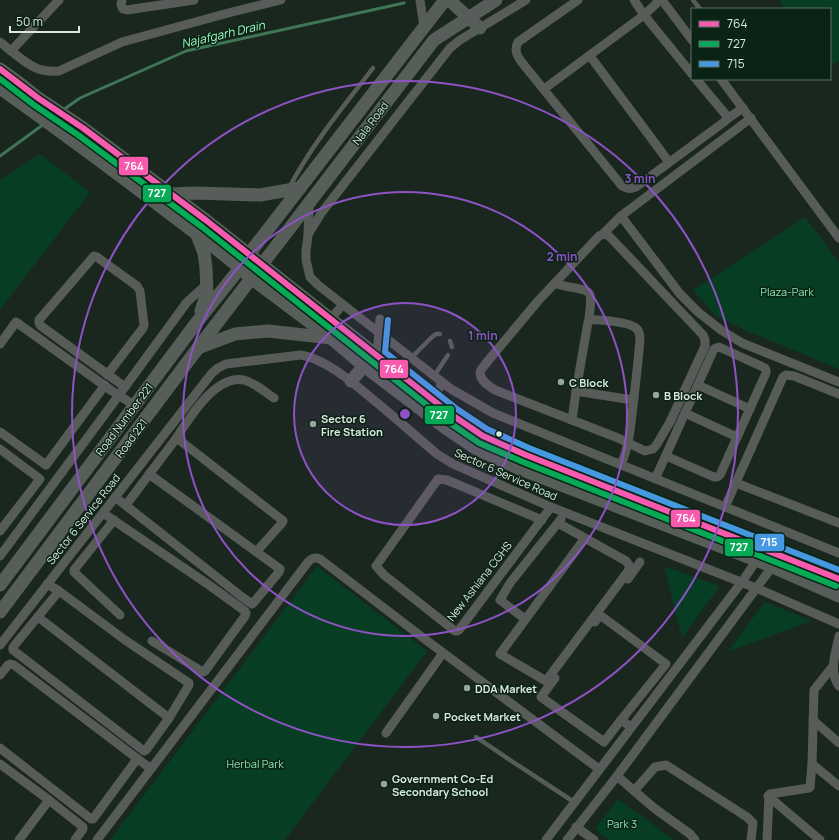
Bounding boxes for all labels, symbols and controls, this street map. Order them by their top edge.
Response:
scale bar [10,8,79,34]
legend [691,8,831,80]
text: 50 m [16,13,43,30]
text: 764 [727,15,748,32]
water label: Najafgarh Drain [180,16,267,52]
text: 727 [727,35,746,52]
text: 715 [727,55,745,72]
street label: Nala Road [349,98,391,148]
line badge: 764 [118,156,149,176]
text: 764 [124,158,144,173]
text: 3 min [624,170,656,187]
line badge: 727 [142,184,172,203]
text: 727 [148,185,166,200]
text: 2 min [546,248,578,265]
park label: Plaza-Park [760,284,814,299]
text: 1 min [468,327,498,344]
line badge: 764 [379,359,409,379]
text: 764 [384,361,404,376]
place label: C Block [569,375,609,390]
marker: C Block [556,377,566,387]
street label: Road Number 221 [92,380,156,458]
place label: B Block [664,388,703,403]
marker: B Block [651,390,661,400]
line badge: 727 [424,405,455,425]
centre of rings [398,407,412,421]
text: 727 [430,407,448,422]
place label: Sector 6 Fire Station [321,411,383,439]
street label: Road 221 [111,415,151,461]
marker: Sector 6 Fire Station [308,419,318,429]
unlabelled marker [494,429,504,439]
street label: Sector 6 Service Road [452,445,560,503]
street label: Sector 6 Service Road [43,471,123,567]
line badge: 764 [670,509,701,528]
text: 764 [676,510,696,525]
line badge: 715 [754,533,785,552]
text: 715 [760,534,778,549]
street label: New Ashiana CGHS [443,538,515,624]
line badge: 727 [724,538,754,557]
text: 727 [730,539,748,554]
place label: DDA Market [475,681,537,696]
marker: DDA Market [462,683,472,693]
place label: Pocket Market [444,709,521,724]
marker: Pocket Market [431,711,441,721]
park label: Herbal Park [226,756,284,771]
place label: Government Co-Ed Secondary School [392,771,493,799]
marker: Government Co-Ed Secondary School [379,779,389,789]
park label: Park 3 [607,816,637,831]

